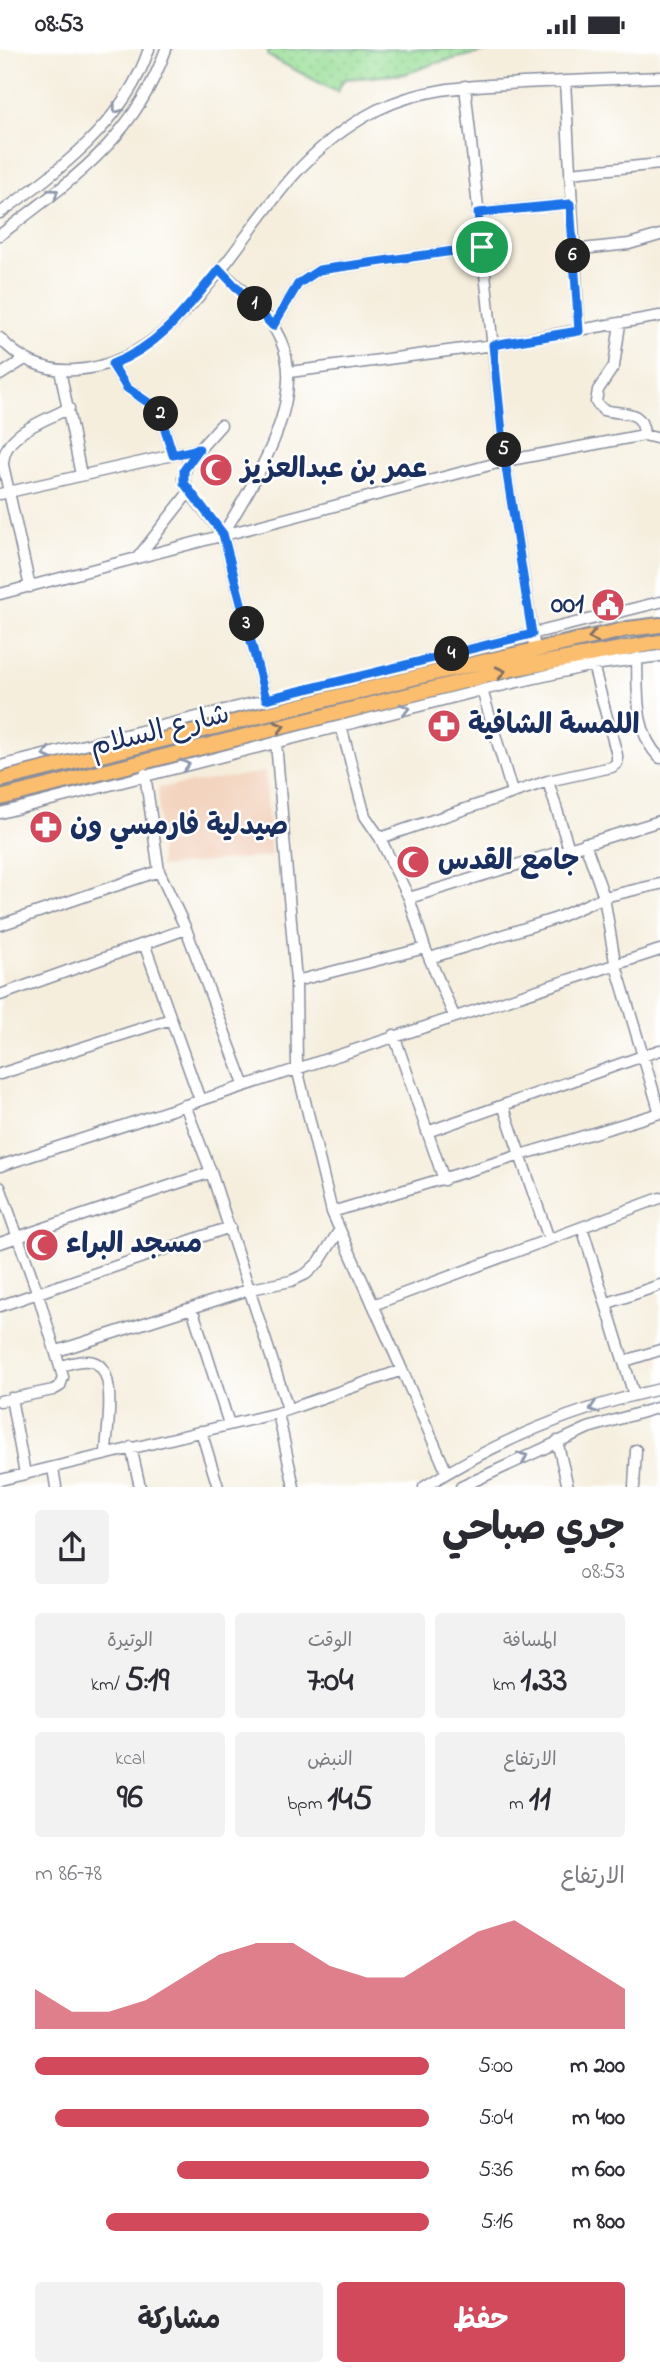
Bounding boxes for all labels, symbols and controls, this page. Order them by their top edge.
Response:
text: 08:53 [35,6,84,44]
one-way arrow [112,101,125,114]
one-way arrow [46,189,59,202]
pin [452,217,512,277]
icon: arrive [463,228,501,266]
pin: 6 [556,239,590,273]
text: 6 [568,242,577,269]
pin: 1 [238,287,272,321]
text: 1 [251,290,258,317]
pin: 2 [144,397,178,431]
text: 2 [156,400,165,427]
pin: 5 [486,433,522,467]
text: 5 [498,436,509,463]
place label: عمر بن عبدالعزيز [238,450,427,491]
mosque icon: عمر بن عبدالعزيز [197,451,235,489]
place label: 001 [551,585,584,626]
public building icon: 001 [589,586,627,624]
pin: 3 [230,607,264,641]
text: 3 [243,610,250,637]
one-way arrow [587,629,599,643]
pin: 4 [434,637,470,671]
text: 4 [448,640,455,667]
one-way arrow [494,666,506,680]
street label: شارع السلام [86,695,234,769]
one-way arrow [399,703,411,717]
place label: اللمسة الشافية [468,706,639,747]
pharmacy icon: اللمسة الشافية [425,707,463,745]
one-way arrow [274,721,286,735]
one-way arrow [41,746,53,760]
one-way arrow [178,759,190,773]
place label: صيدلية فارمسي ون [70,807,288,850]
pharmacy icon: صيدلية فارمسي ون [27,808,65,846]
place label: جامع القدس [438,842,579,883]
mosque icon: جامع القدس [394,843,432,881]
place label: مسجد البراء [66,1225,202,1266]
mosque icon: مسجد البراء [23,1226,61,1264]
one-way arrow [589,1400,601,1414]
one-way arrow [516,1452,528,1466]
text: جري صباحي [442,1502,625,1558]
button: share [35,1510,109,1584]
text: 08:53 [582,1556,625,1589]
text: الوتيرة [107,1628,153,1655]
text: الوقت [308,1628,352,1655]
text: المسافة [503,1628,557,1655]
text: 5:19 [125,1656,169,1707]
text: 7:04 [307,1656,353,1707]
text: 1.33 [520,1656,568,1707]
text: /km [91,1672,125,1699]
text: km [492,1672,520,1699]
text: kcal [115,1746,145,1773]
text: النبض [307,1747,353,1774]
text: الارتفاع [503,1747,557,1774]
text: 96 [117,1773,143,1824]
text: 145 [327,1775,373,1826]
text: 11 [529,1775,551,1826]
text: bpm [287,1791,327,1818]
text: m [509,1791,529,1818]
text: 78–86 m [35,1858,102,1891]
text: الارتفاع [561,1861,625,1894]
text: 5:00 [478,2050,513,2083]
text: 200 m [570,2050,625,2083]
text: 5:04 [478,2102,513,2135]
text: 400 m [572,2102,625,2135]
text: 5:36 [478,2154,513,2187]
text: 600 m [571,2154,625,2187]
text: 5:16 [480,2206,513,2239]
text: 800 m [573,2206,625,2239]
button: مشاركة [35,2282,323,2362]
button: حفظ [337,2282,625,2362]

